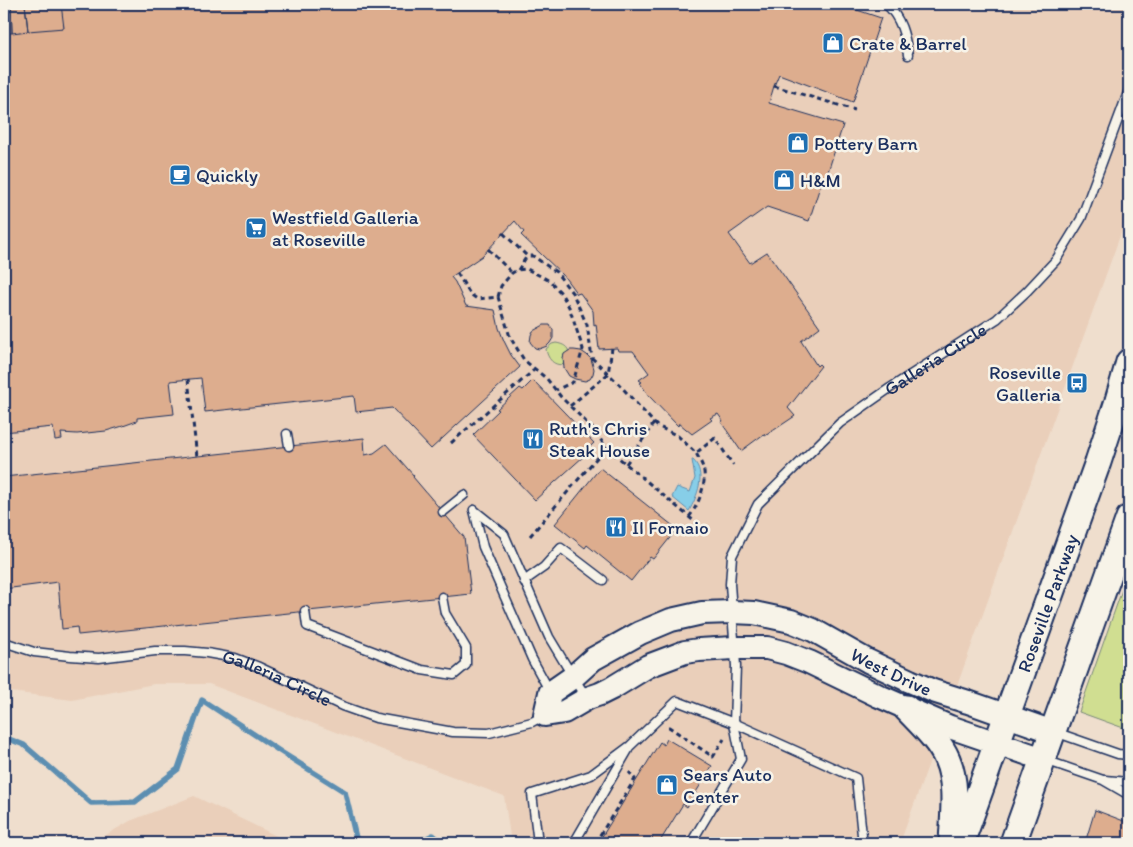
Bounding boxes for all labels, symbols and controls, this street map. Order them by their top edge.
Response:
shop icon: Crate & Barrel [821,31,845,55]
place label: Crate & Barrel [849,32,967,55]
shop icon: Pottery Barn [786,131,810,155]
place label: Pottery Barn [814,132,918,155]
cafe icon: Quickly [168,163,192,187]
place label: Quickly [196,164,258,187]
shop icon: H&M [772,168,796,192]
place label: H&M [800,169,841,192]
place label: Westfield Galleria at Roseville [272,206,419,251]
supermarket icon: Westfield Galleria at Roseville [244,216,268,240]
street label: Galleria Circle [880,318,991,401]
place label: Roseville Galleria [989,361,1061,406]
bus stop icon: Roseville Galleria [1065,371,1089,395]
place label: Ruth's Chris Steak House [549,417,650,462]
restaurant icon: Ruth's Chris Steak House [521,427,545,451]
restaurant icon: II Fornaio [604,515,628,539]
place label: II Fornaio [632,516,709,539]
street label: Roseville Parkway [1012,531,1083,675]
street label: West Drive [847,643,935,701]
street label: Galleria Circle [221,645,335,712]
place label: Sears Auto Center [683,763,772,808]
shop icon: Sears Auto Center [655,773,679,797]

